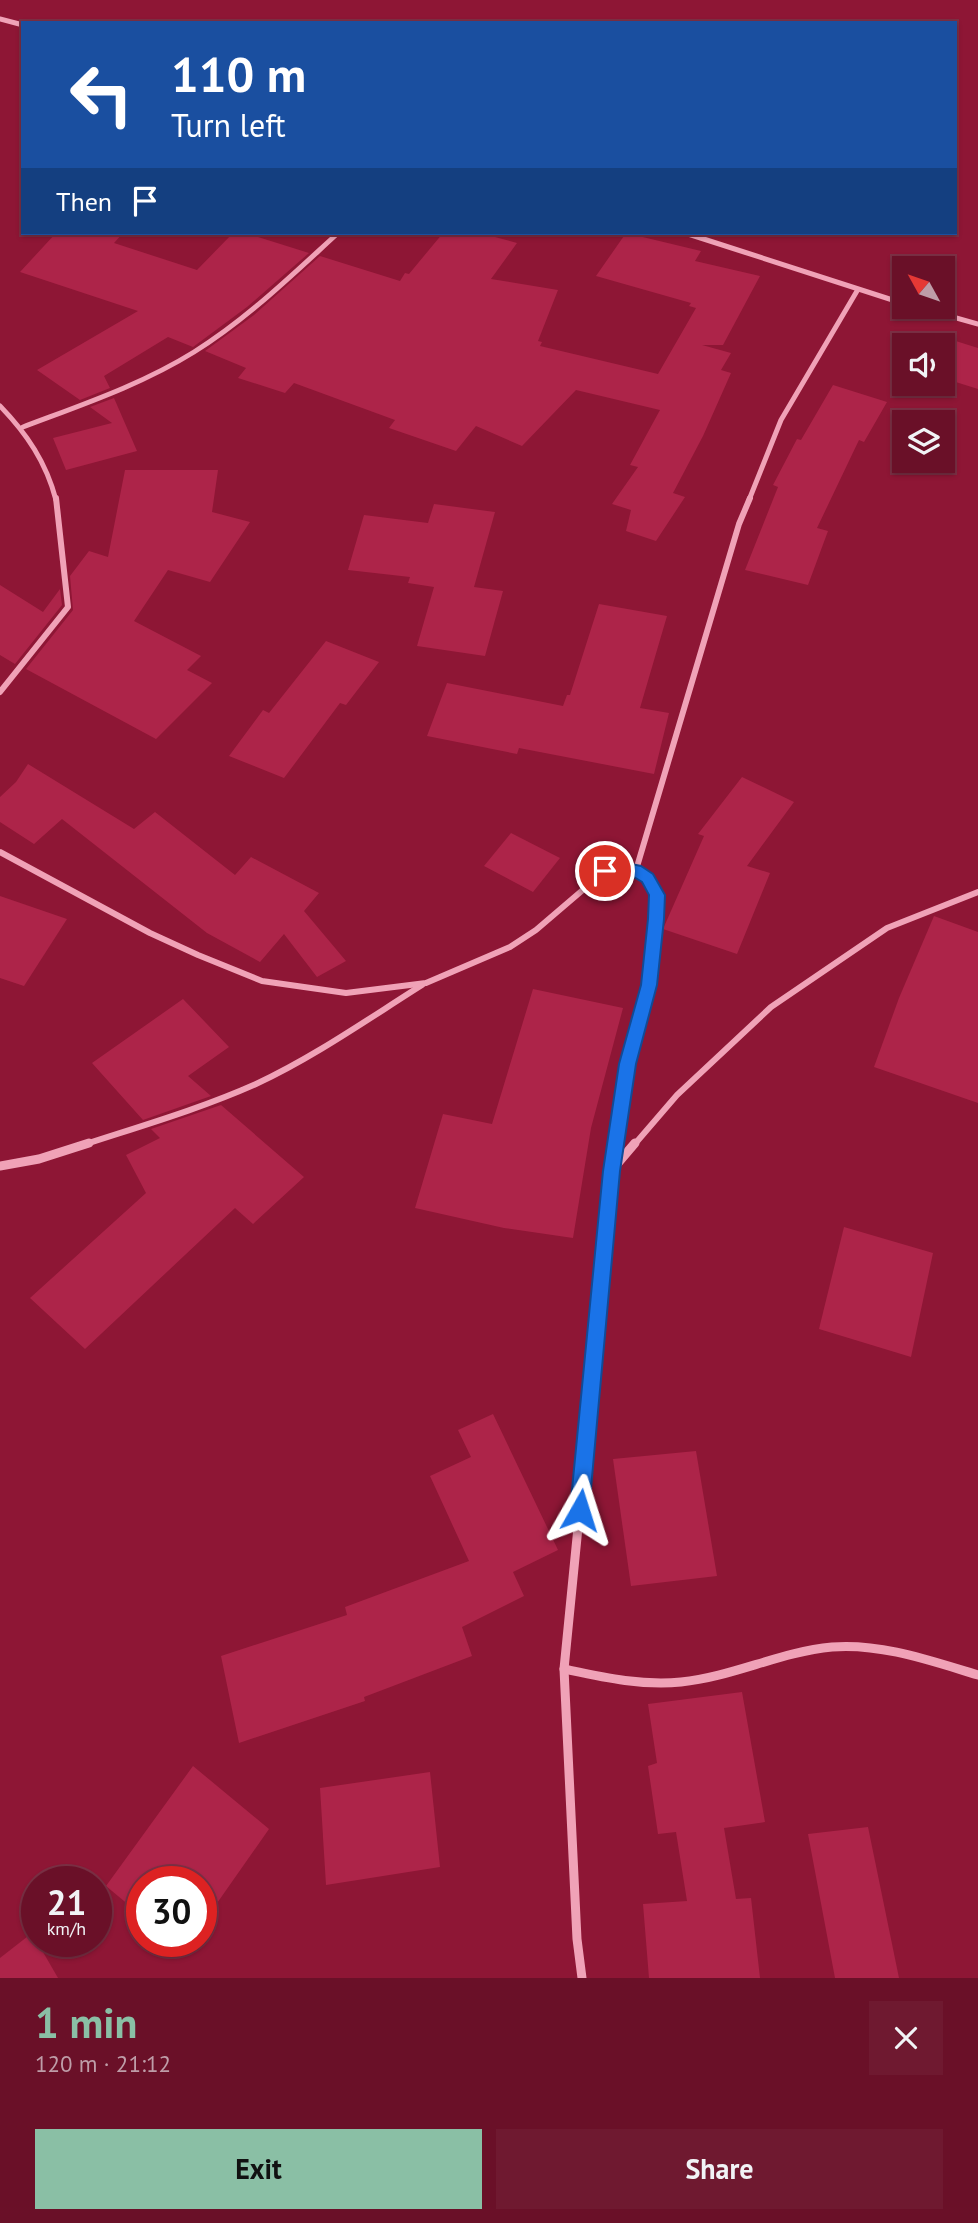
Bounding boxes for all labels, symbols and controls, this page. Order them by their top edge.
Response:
text: 110 m [171,42,306,106]
icon: left [56,49,147,140]
text: Turn left [171,104,286,146]
icon: arrive [126,182,164,220]
text: Then [56,185,112,218]
north arrow [892,256,956,318]
map controls [892,256,955,473]
button: sound [892,333,955,396]
button: layers [892,410,955,473]
pin [575,841,635,901]
icon: arrive [586,852,624,890]
position arrow [543,1473,617,1547]
speed limit sign: 30 [126,1866,217,1957]
text: 21 [47,1879,86,1925]
text: km/h [47,1917,86,1940]
text: 1 min [35,1995,137,2050]
button: close [869,2001,943,2075]
text: 120 m · 21:12 [35,2049,171,2078]
button: Exit [35,2129,482,2209]
button: Share [496,2129,943,2209]

